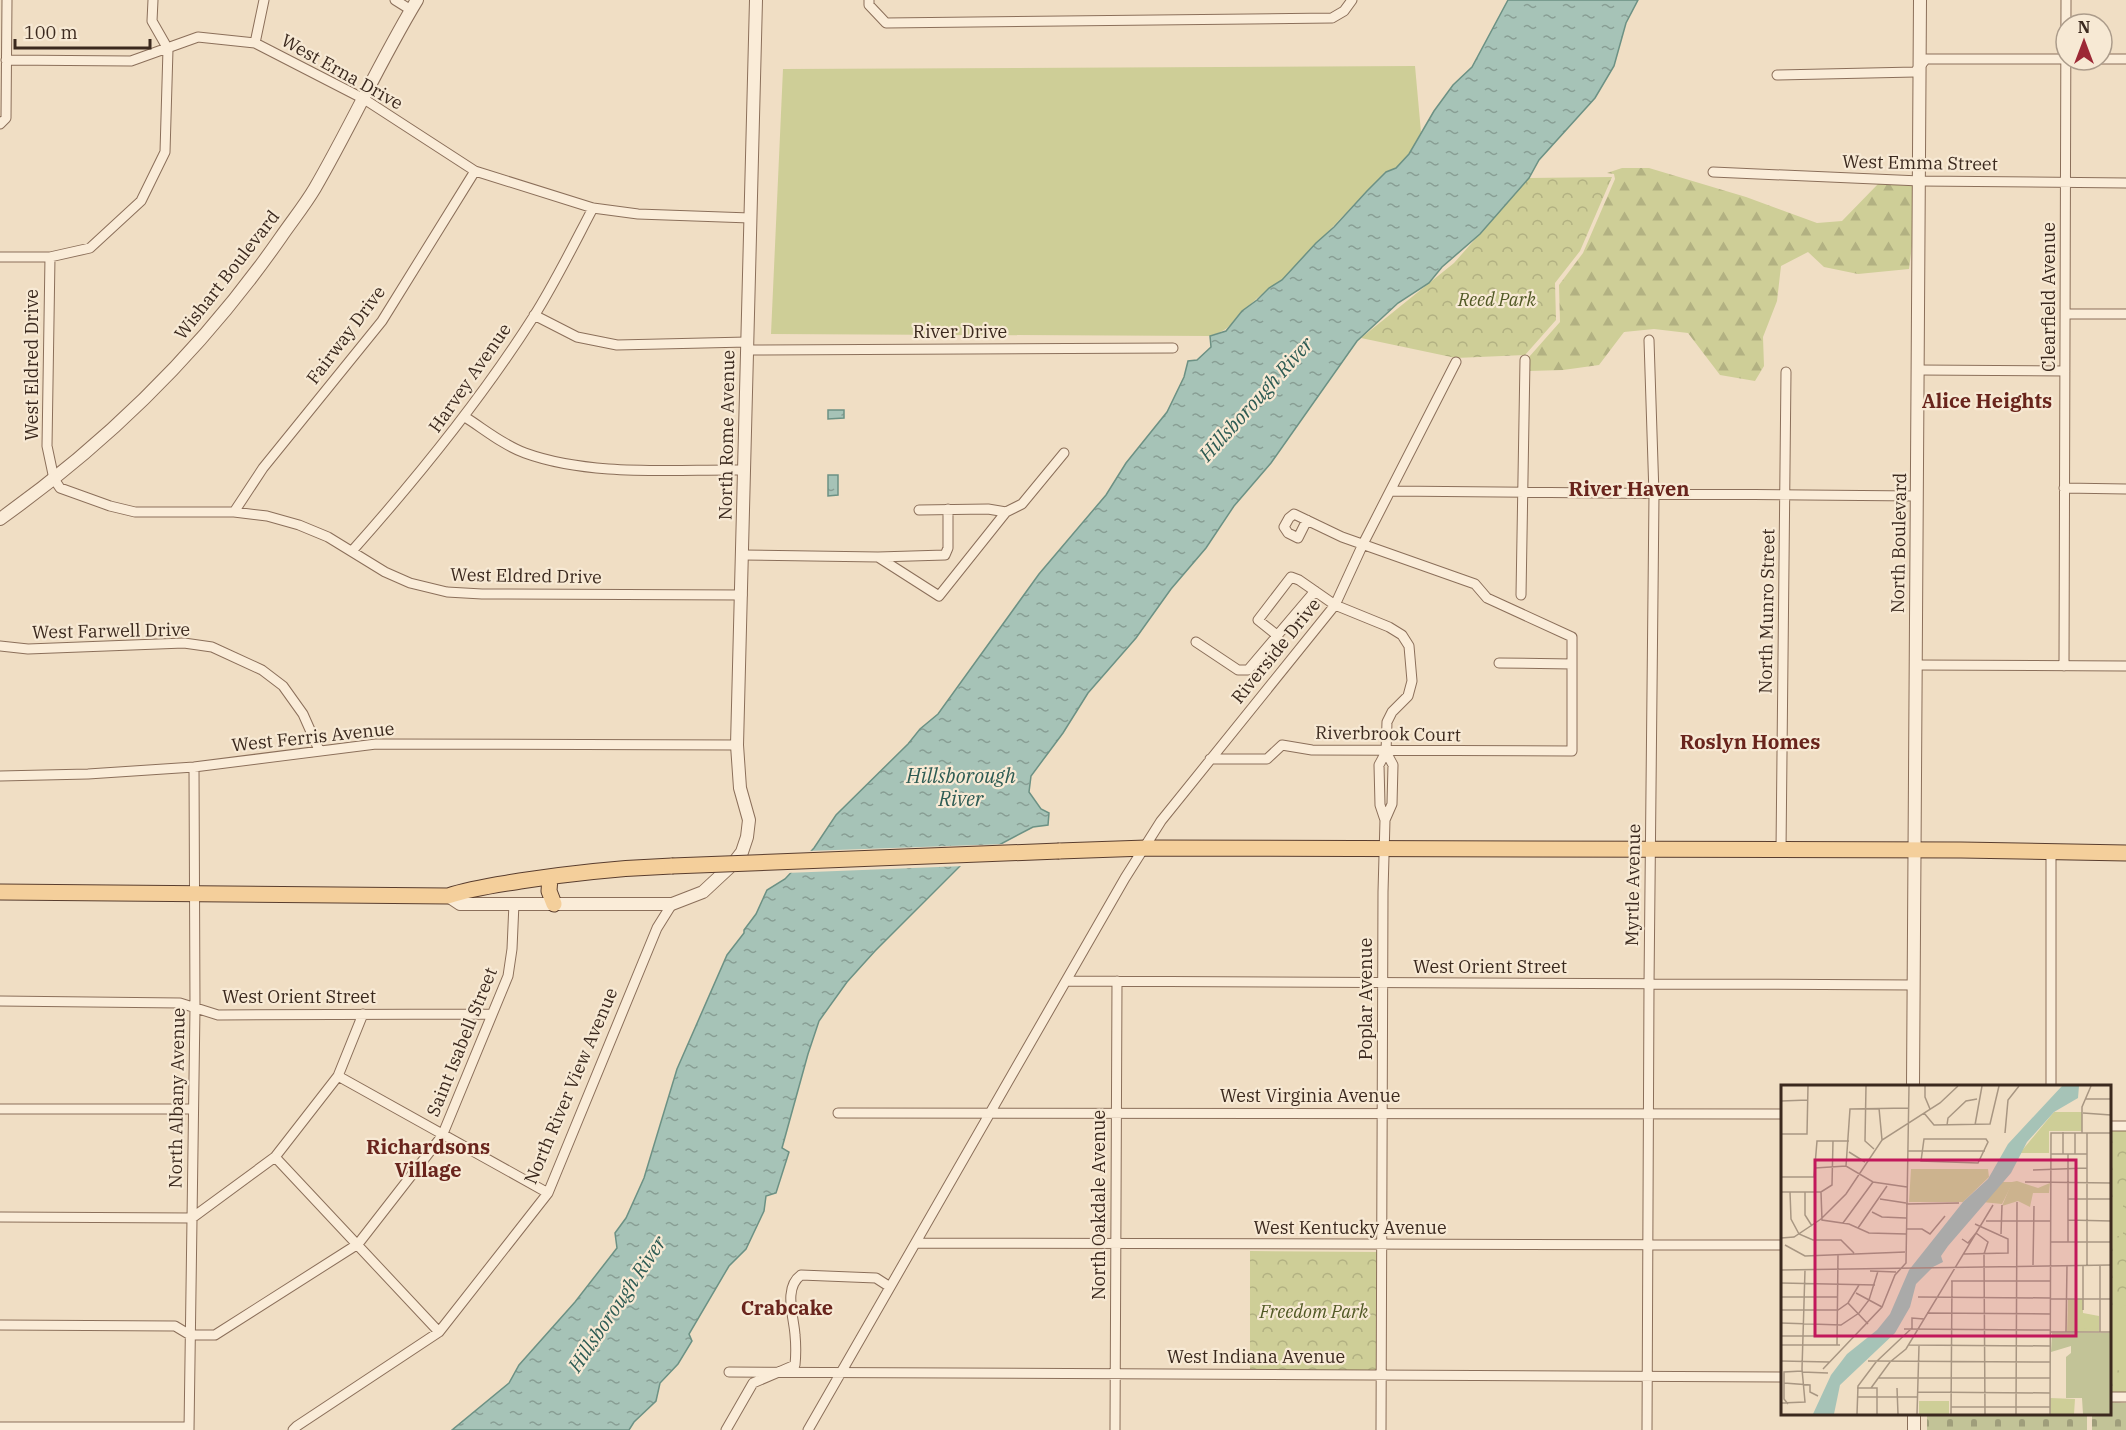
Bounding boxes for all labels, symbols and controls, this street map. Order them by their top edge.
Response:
scale bar [15,12,150,50]
north arrow [2054,12,2114,72]
text: N [2078,17,2090,37]
text: 100 m [24,21,78,44]
street label: West Erna Drive [277,29,407,115]
street label: West Emma Street [1842,150,1998,175]
street label: Wishart Boulevard [169,205,284,344]
street label: Clearfield Avenue [2037,222,2060,372]
street label: Fairway Drive [301,281,390,388]
park label: Reed Park [1457,288,1536,311]
street label: West Eldred Drive [20,289,43,441]
street label: Harvey Avenue [423,318,516,437]
street label: River Drive [913,320,1007,343]
water label: Hillsborough River [1192,330,1320,467]
street label: North Rome Avenue [714,350,739,520]
district label: Alice Heights [1922,387,2052,414]
street label: North Boulevard [1886,472,1911,613]
district label: River Haven [1568,475,1690,502]
street label: North Munro Street [1754,528,1779,694]
street label: West Eldred Drive [450,563,602,588]
street label: Riverside Drive [1226,593,1325,708]
street label: West Farwell Drive [32,618,190,643]
street label: West Ferris Avenue [230,717,395,756]
street label: Riverbrook Court [1315,721,1461,746]
district label: Roslyn Homes [1680,728,1820,755]
water label: Hillsborough River [905,762,1016,812]
street label: Myrtle Avenue [1620,824,1645,946]
street label: Poplar Avenue [1354,938,1377,1060]
street label: West Orient Street [1413,955,1567,978]
street label: Saint Isabell Street [421,964,502,1120]
street label: North River View Avenue [519,984,622,1188]
street label: West Orient Street [222,985,376,1008]
street label: North Albany Avenue [163,1007,190,1189]
street label: West Virginia Avenue [1220,1084,1400,1107]
inset map [1781,1085,2111,1415]
street label: North Oakdale Avenue [1087,1110,1110,1300]
district label: Richardsons Village [366,1133,490,1183]
street label: West Kentucky Avenue [1253,1216,1447,1239]
water label: Hillsborough River [560,1229,673,1378]
district label: Crabcake [741,1294,833,1321]
park label: Freedom Park [1259,1300,1369,1323]
street label: West Indiana Avenue [1167,1345,1345,1368]

